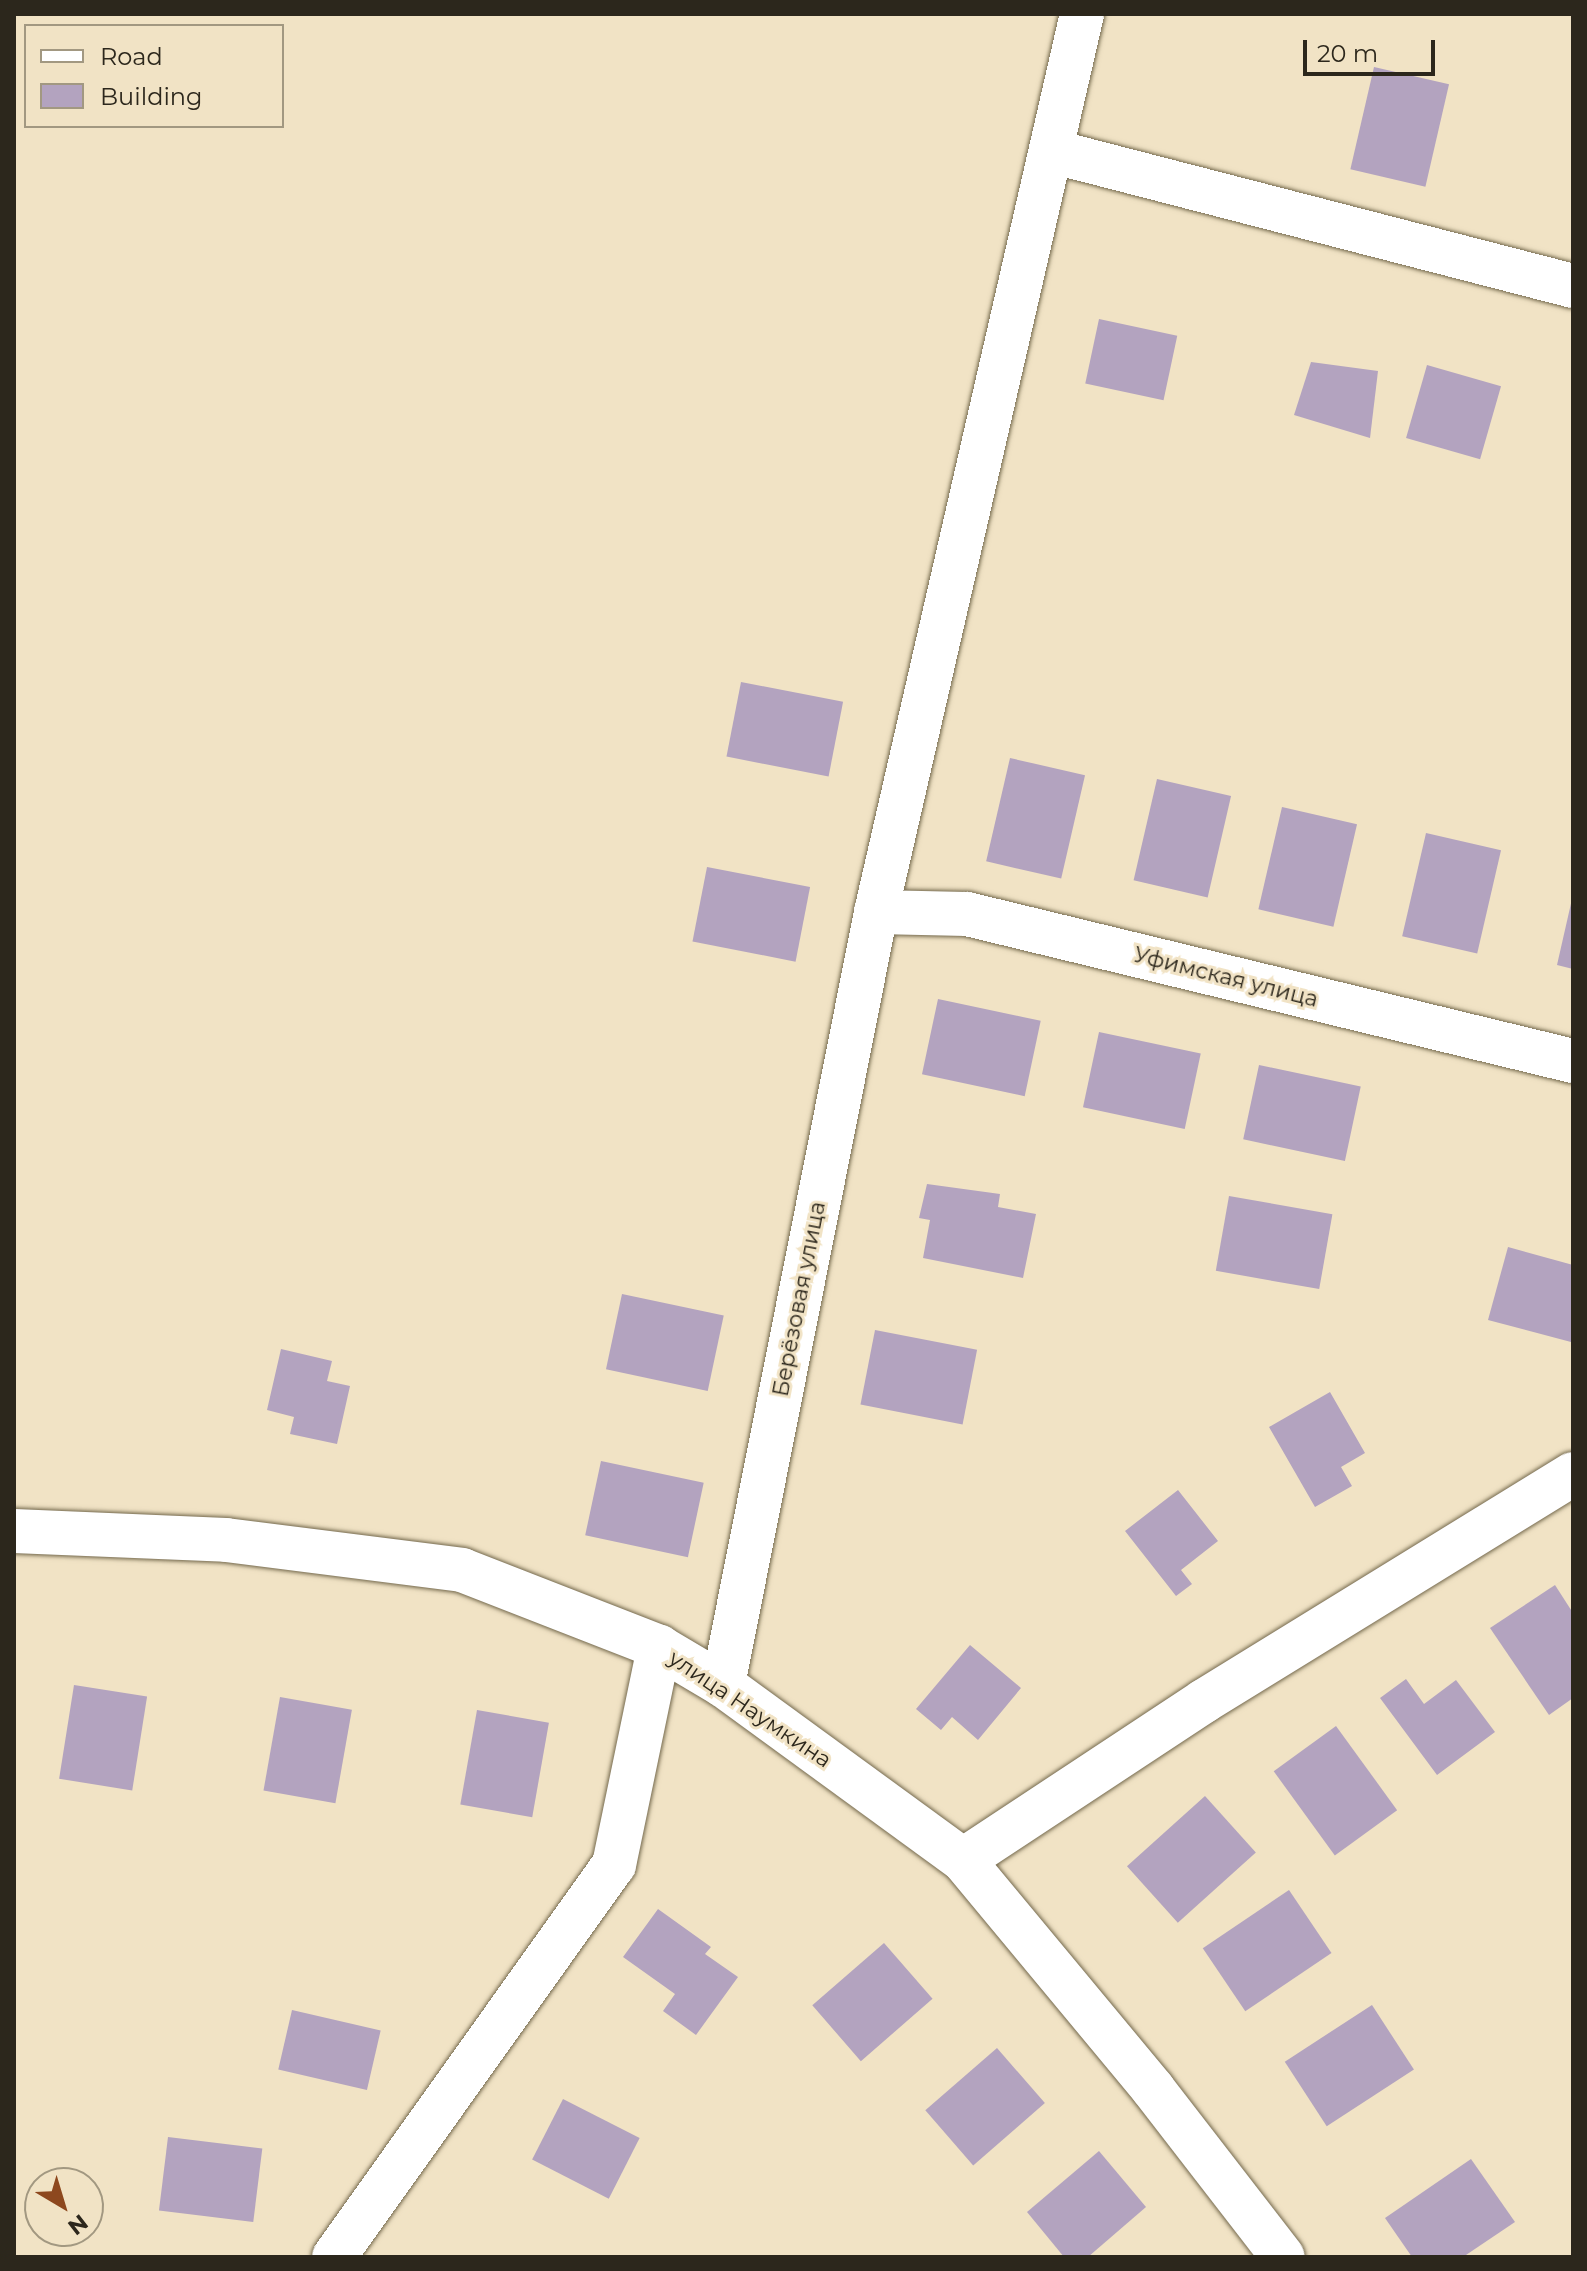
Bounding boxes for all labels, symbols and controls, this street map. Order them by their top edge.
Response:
legend [24,24,284,128]
scale bar [1307,24,1439,74]
text: 20 m [1317,39,1378,68]
text: Road [100,42,163,71]
text: Building [100,82,203,111]
street label: Уфимская улица [1131,941,1321,1013]
street label: Берёзовая улица [767,1199,831,1399]
street label: улица Наумкина [664,1645,836,1773]
north arrow [24,2167,104,2247]
text: N [63,2209,93,2241]

